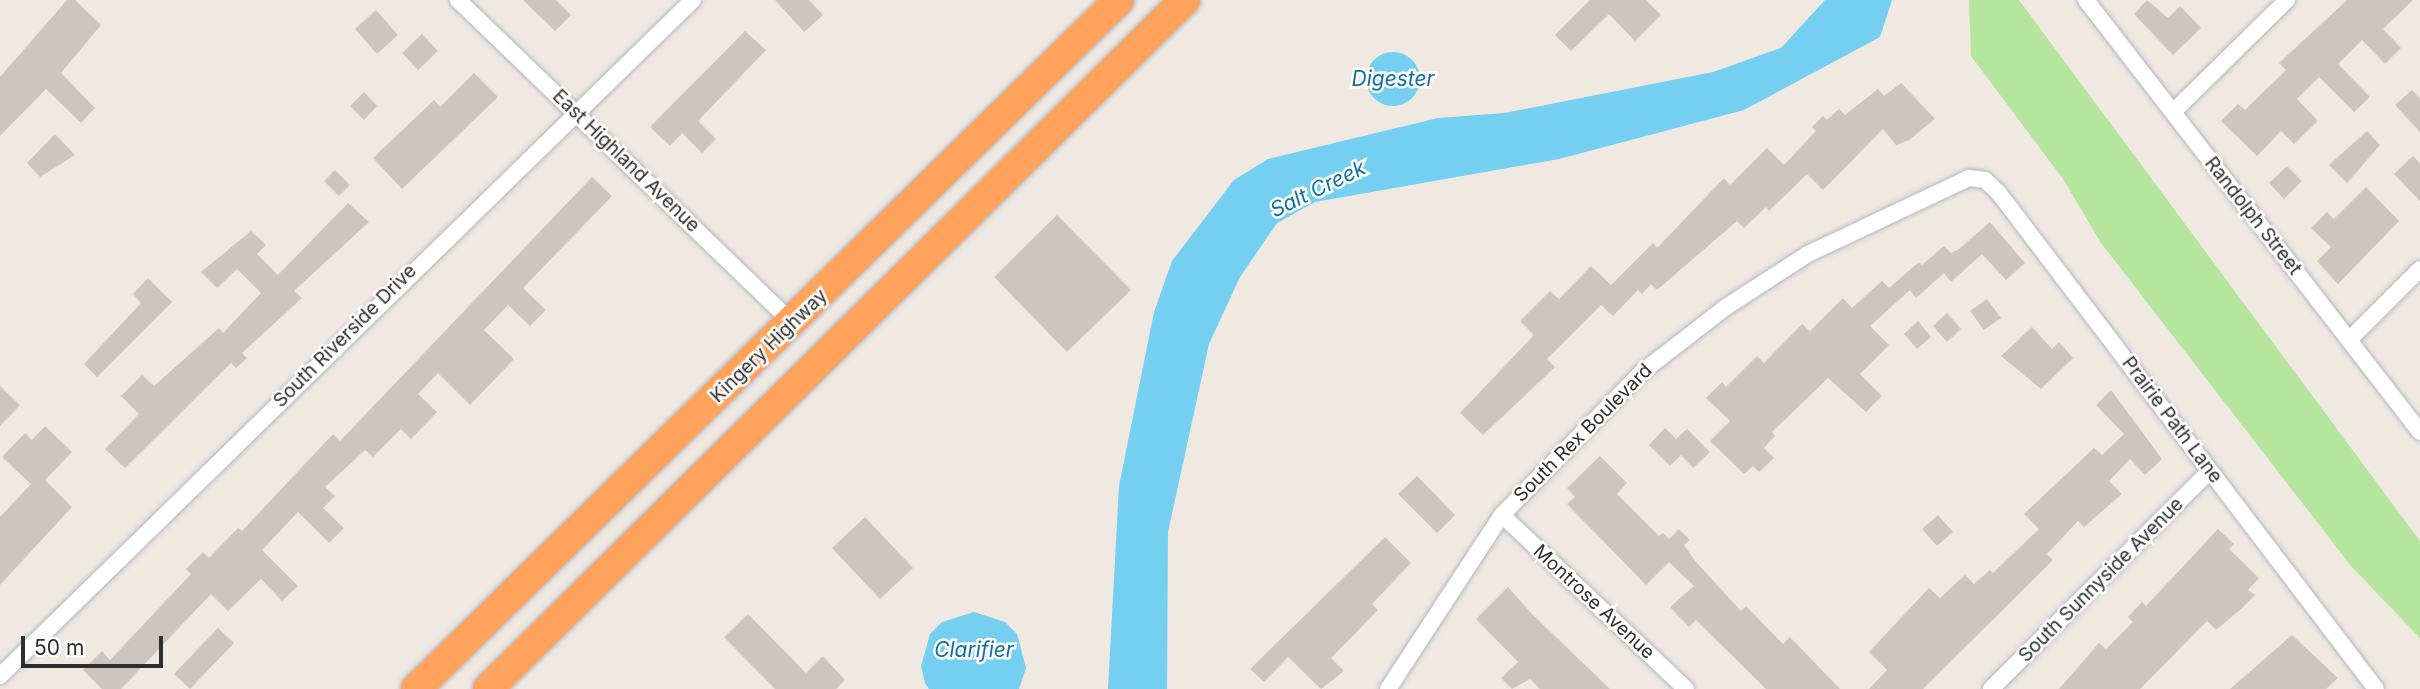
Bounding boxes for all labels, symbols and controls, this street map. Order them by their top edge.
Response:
water label: Digester [1352,66,1434,92]
street label: East Highland Avenue [548,85,704,237]
street label: Randolph Street [2200,152,2306,280]
water label: Salt Creek [1266,155,1370,223]
street label: South Riverside Drive [269,260,421,412]
street label: Kingery Highway [706,285,832,407]
street label: Prairie Path Lane [2117,352,2227,488]
street label: South Rex Boulevard [1509,359,1657,507]
street label: South Sunnyside Avenue [2014,493,2188,667]
street label: Montrose Avenue [1529,540,1659,664]
scale bar [24,622,166,666]
text: 50 m [34,635,84,660]
water label: Clarifier [934,637,1014,663]

